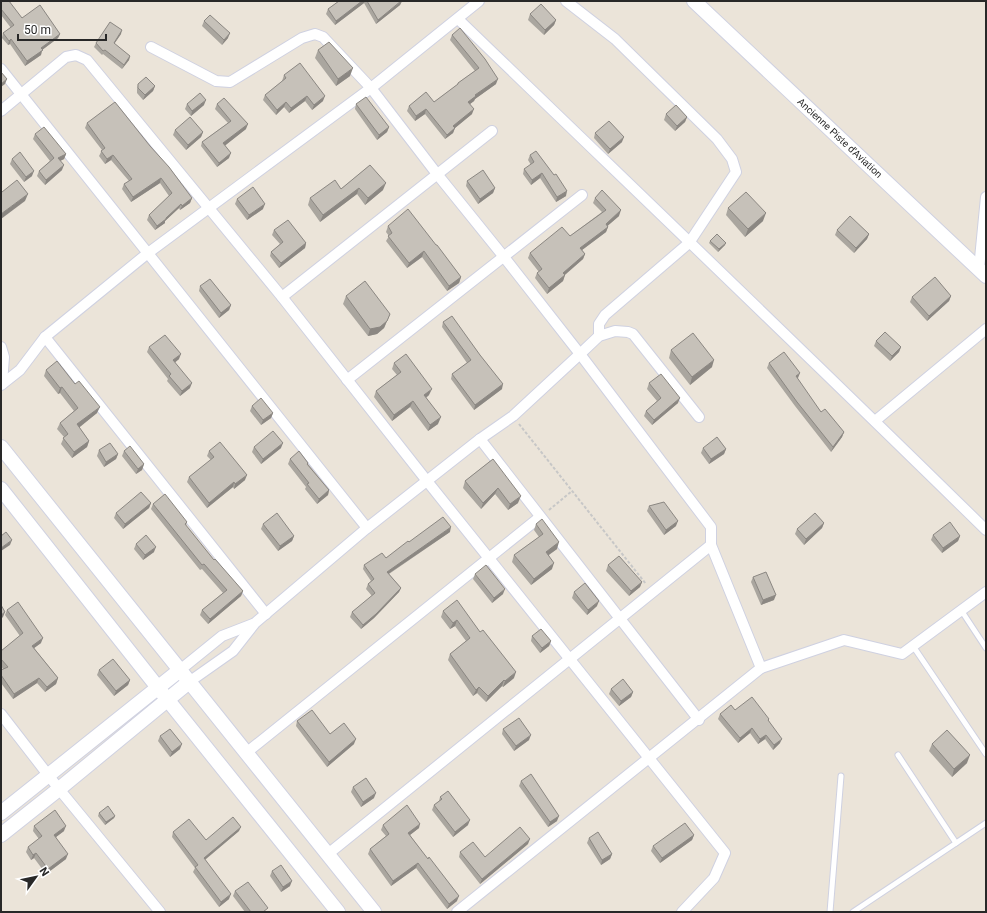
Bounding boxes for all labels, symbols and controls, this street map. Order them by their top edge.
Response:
scale bar [18,16,106,42]
text: 50 m [24,23,51,37]
street label: Ancienne Piste d'Aviation [795,96,885,180]
north arrow [16,857,56,897]
text: N [36,865,52,879]

